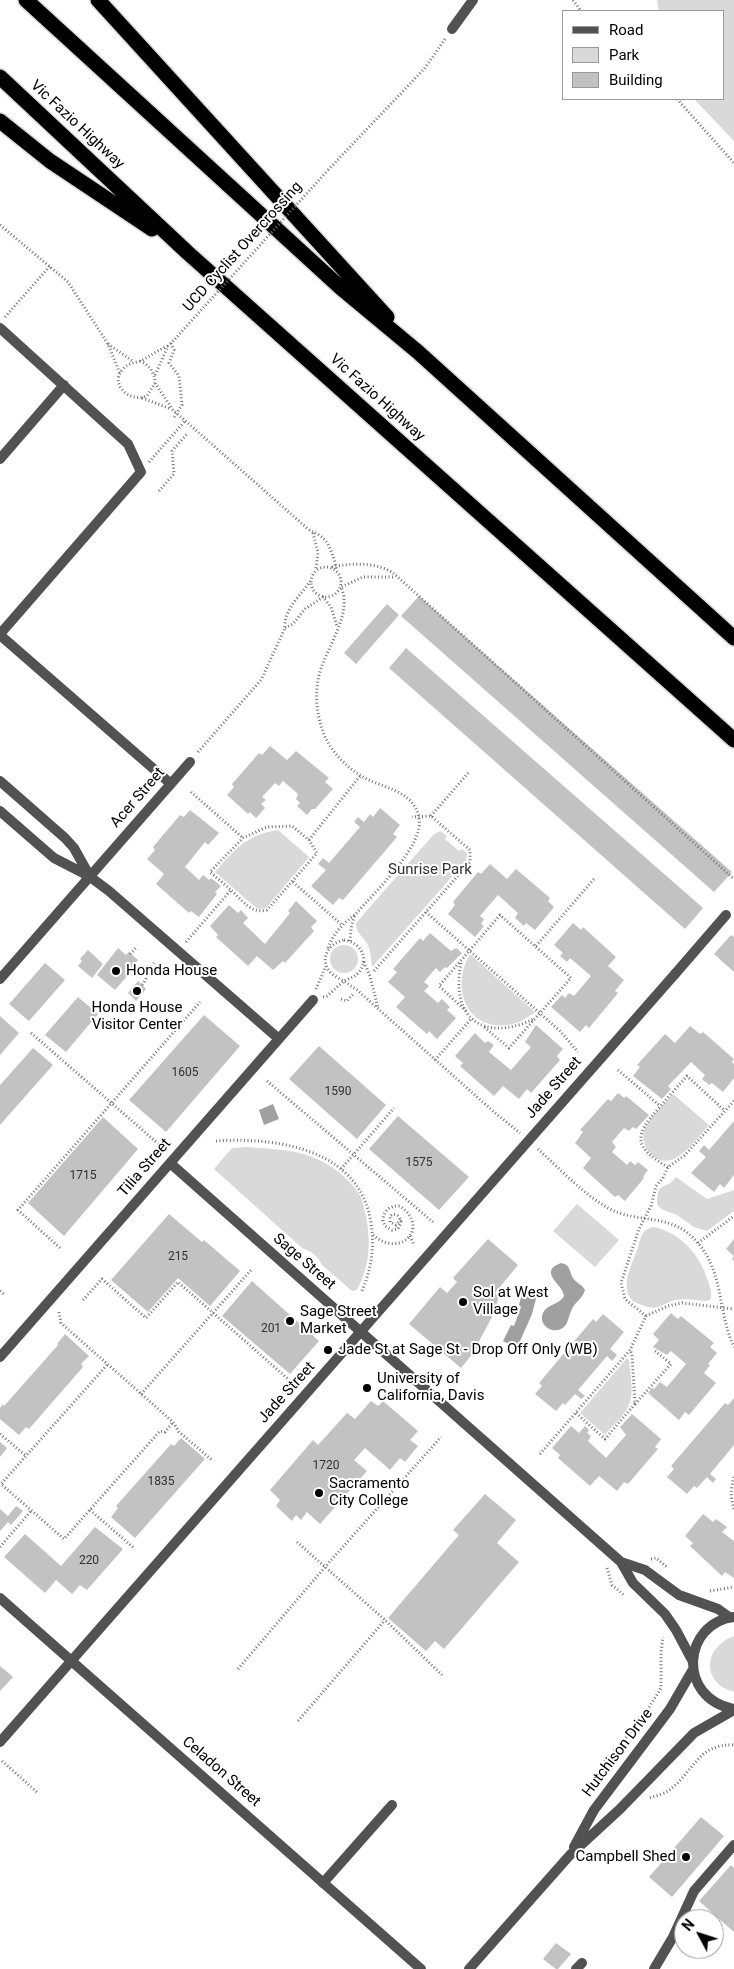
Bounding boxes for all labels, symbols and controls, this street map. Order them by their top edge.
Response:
legend [562,10,724,100]
text: Road [609,21,643,39]
text: Park [609,46,639,64]
text: Building [609,71,663,89]
street label: Vic Fazio Highway [26,77,128,173]
street label: UCD Cyclist Overcrossing [180,178,306,316]
street label: Vic Fazio Highway [326,351,428,445]
street label: Acer Street [107,764,169,832]
park label: Sunrise Park [388,861,472,879]
place label: Honda House [126,962,217,980]
marker: Honda House [110,965,122,977]
marker: Honda House Visitor Center [131,985,143,997]
place label: Honda House Visitor Center [91,999,183,1034]
street label: Jade Street [522,1053,586,1123]
house number: 1605 [172,1066,198,1080]
house number: 1590 [325,1085,351,1099]
street label: Tilia Street [115,1135,175,1201]
house number: 1575 [406,1156,432,1170]
house number: 1715 [70,1169,96,1183]
street label: Sage Street [269,1230,339,1294]
house number: 215 [168,1250,188,1264]
place label: Sol at West Village [473,1284,548,1319]
marker: Sol at West Village [457,1296,469,1308]
place label: Sage Street Market [300,1303,377,1338]
marker: Sage Street Market [284,1315,296,1327]
house number: 201 [261,1322,281,1336]
place label: Jade St at Sage St - Drop Off Only (WB) [338,1341,598,1359]
marker: Jade St at Sage St - Drop Off Only (WB) [322,1344,334,1356]
street label: Jade Street [255,1359,319,1427]
place label: University of California, Davis [377,1370,484,1405]
marker: University of California, Davis [361,1382,373,1394]
house number: 1720 [313,1459,339,1473]
house number: 1835 [148,1475,174,1489]
place label: Sacramento City College [329,1475,410,1510]
marker: Sacramento City College [313,1487,325,1499]
house number: 220 [79,1554,99,1568]
street label: Hutchison Drive [579,1705,657,1801]
street label: Celadon Street [178,1733,264,1811]
place label: Campbell Shed [576,1848,676,1866]
marker: Campbell Shed [680,1851,692,1863]
north arrow [674,1909,724,1959]
text: N [679,1916,698,1934]

